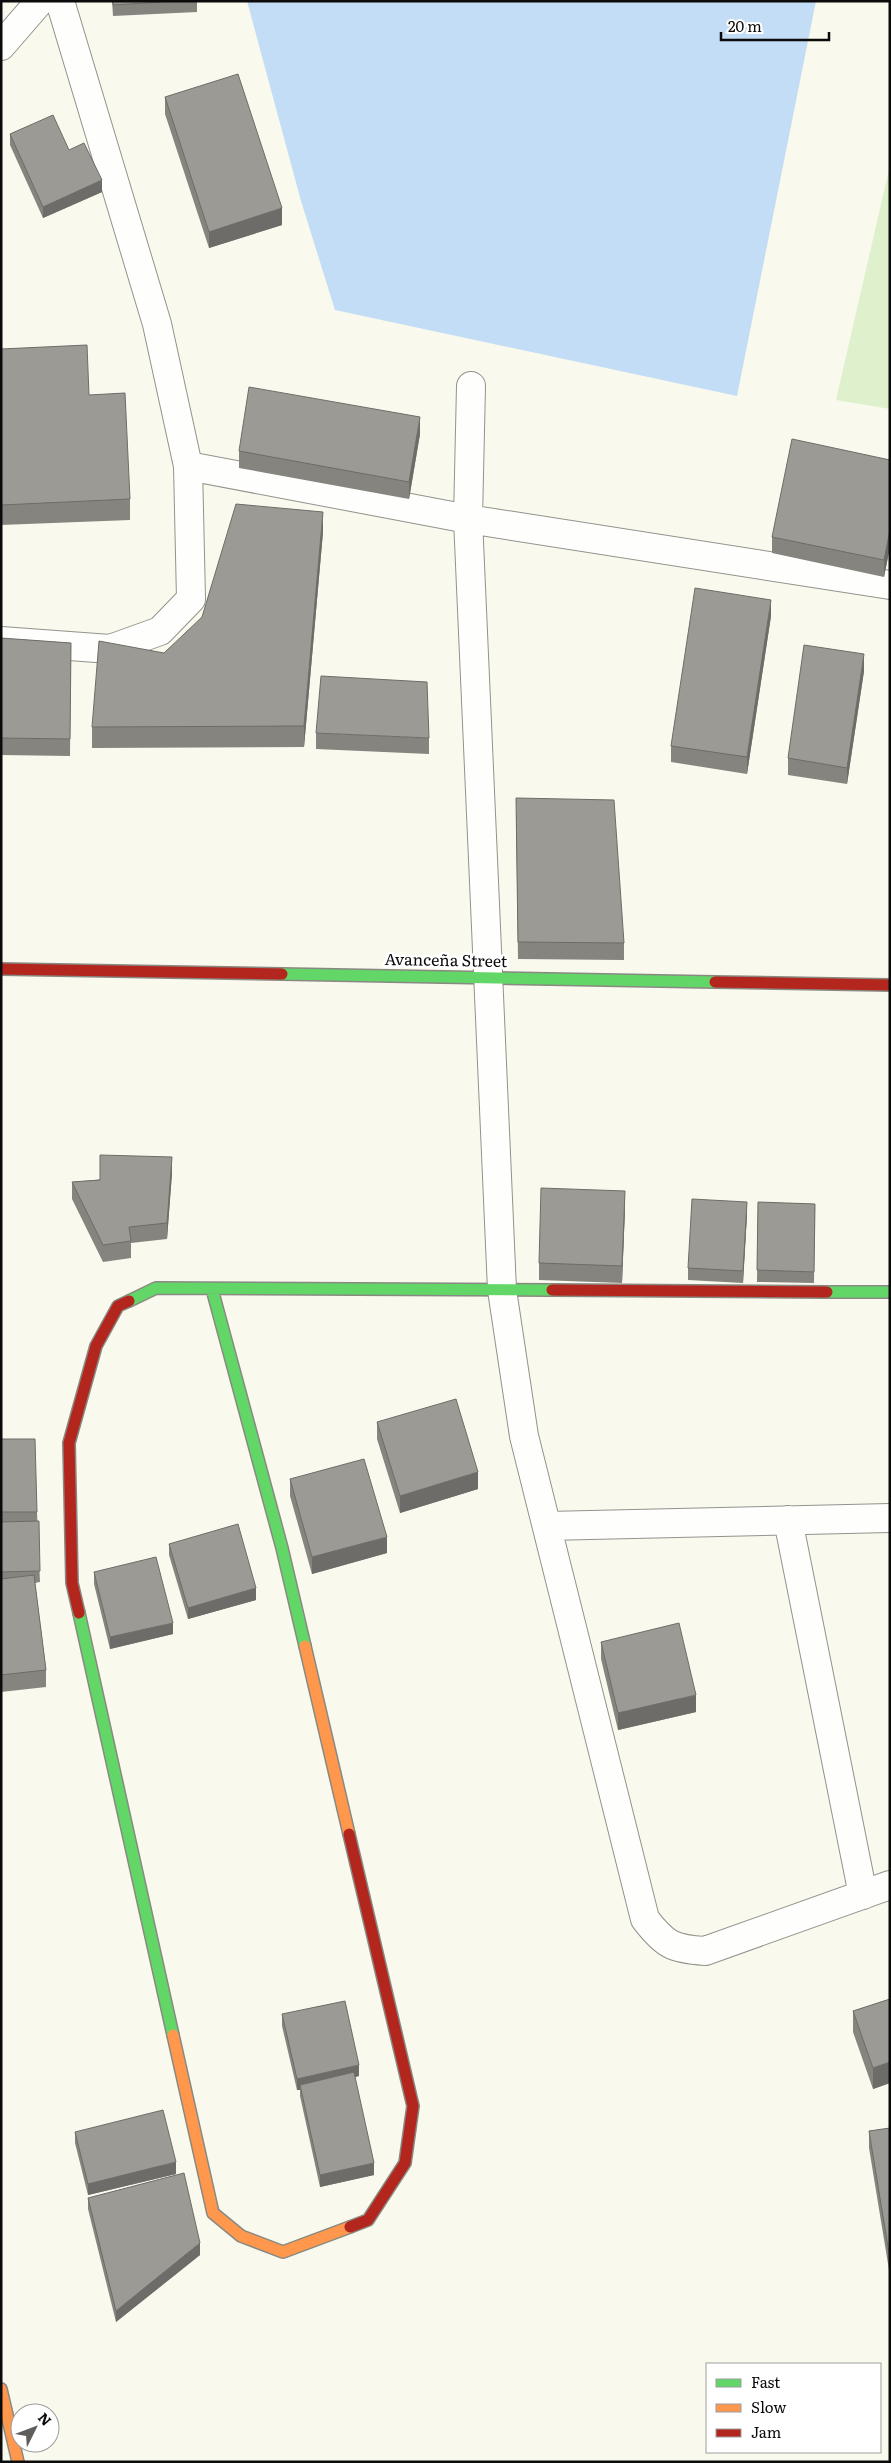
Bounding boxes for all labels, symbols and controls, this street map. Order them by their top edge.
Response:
scale bar [721,10,828,42]
text: 20 m [728,14,762,37]
street label: Avanceña Street [384,946,508,972]
legend [706,2363,881,2453]
text: Fast [751,2370,780,2393]
text: Slow [751,2395,786,2418]
north arrow [10,2403,60,2453]
text: N [34,2408,57,2430]
text: Jam [751,2420,782,2443]

